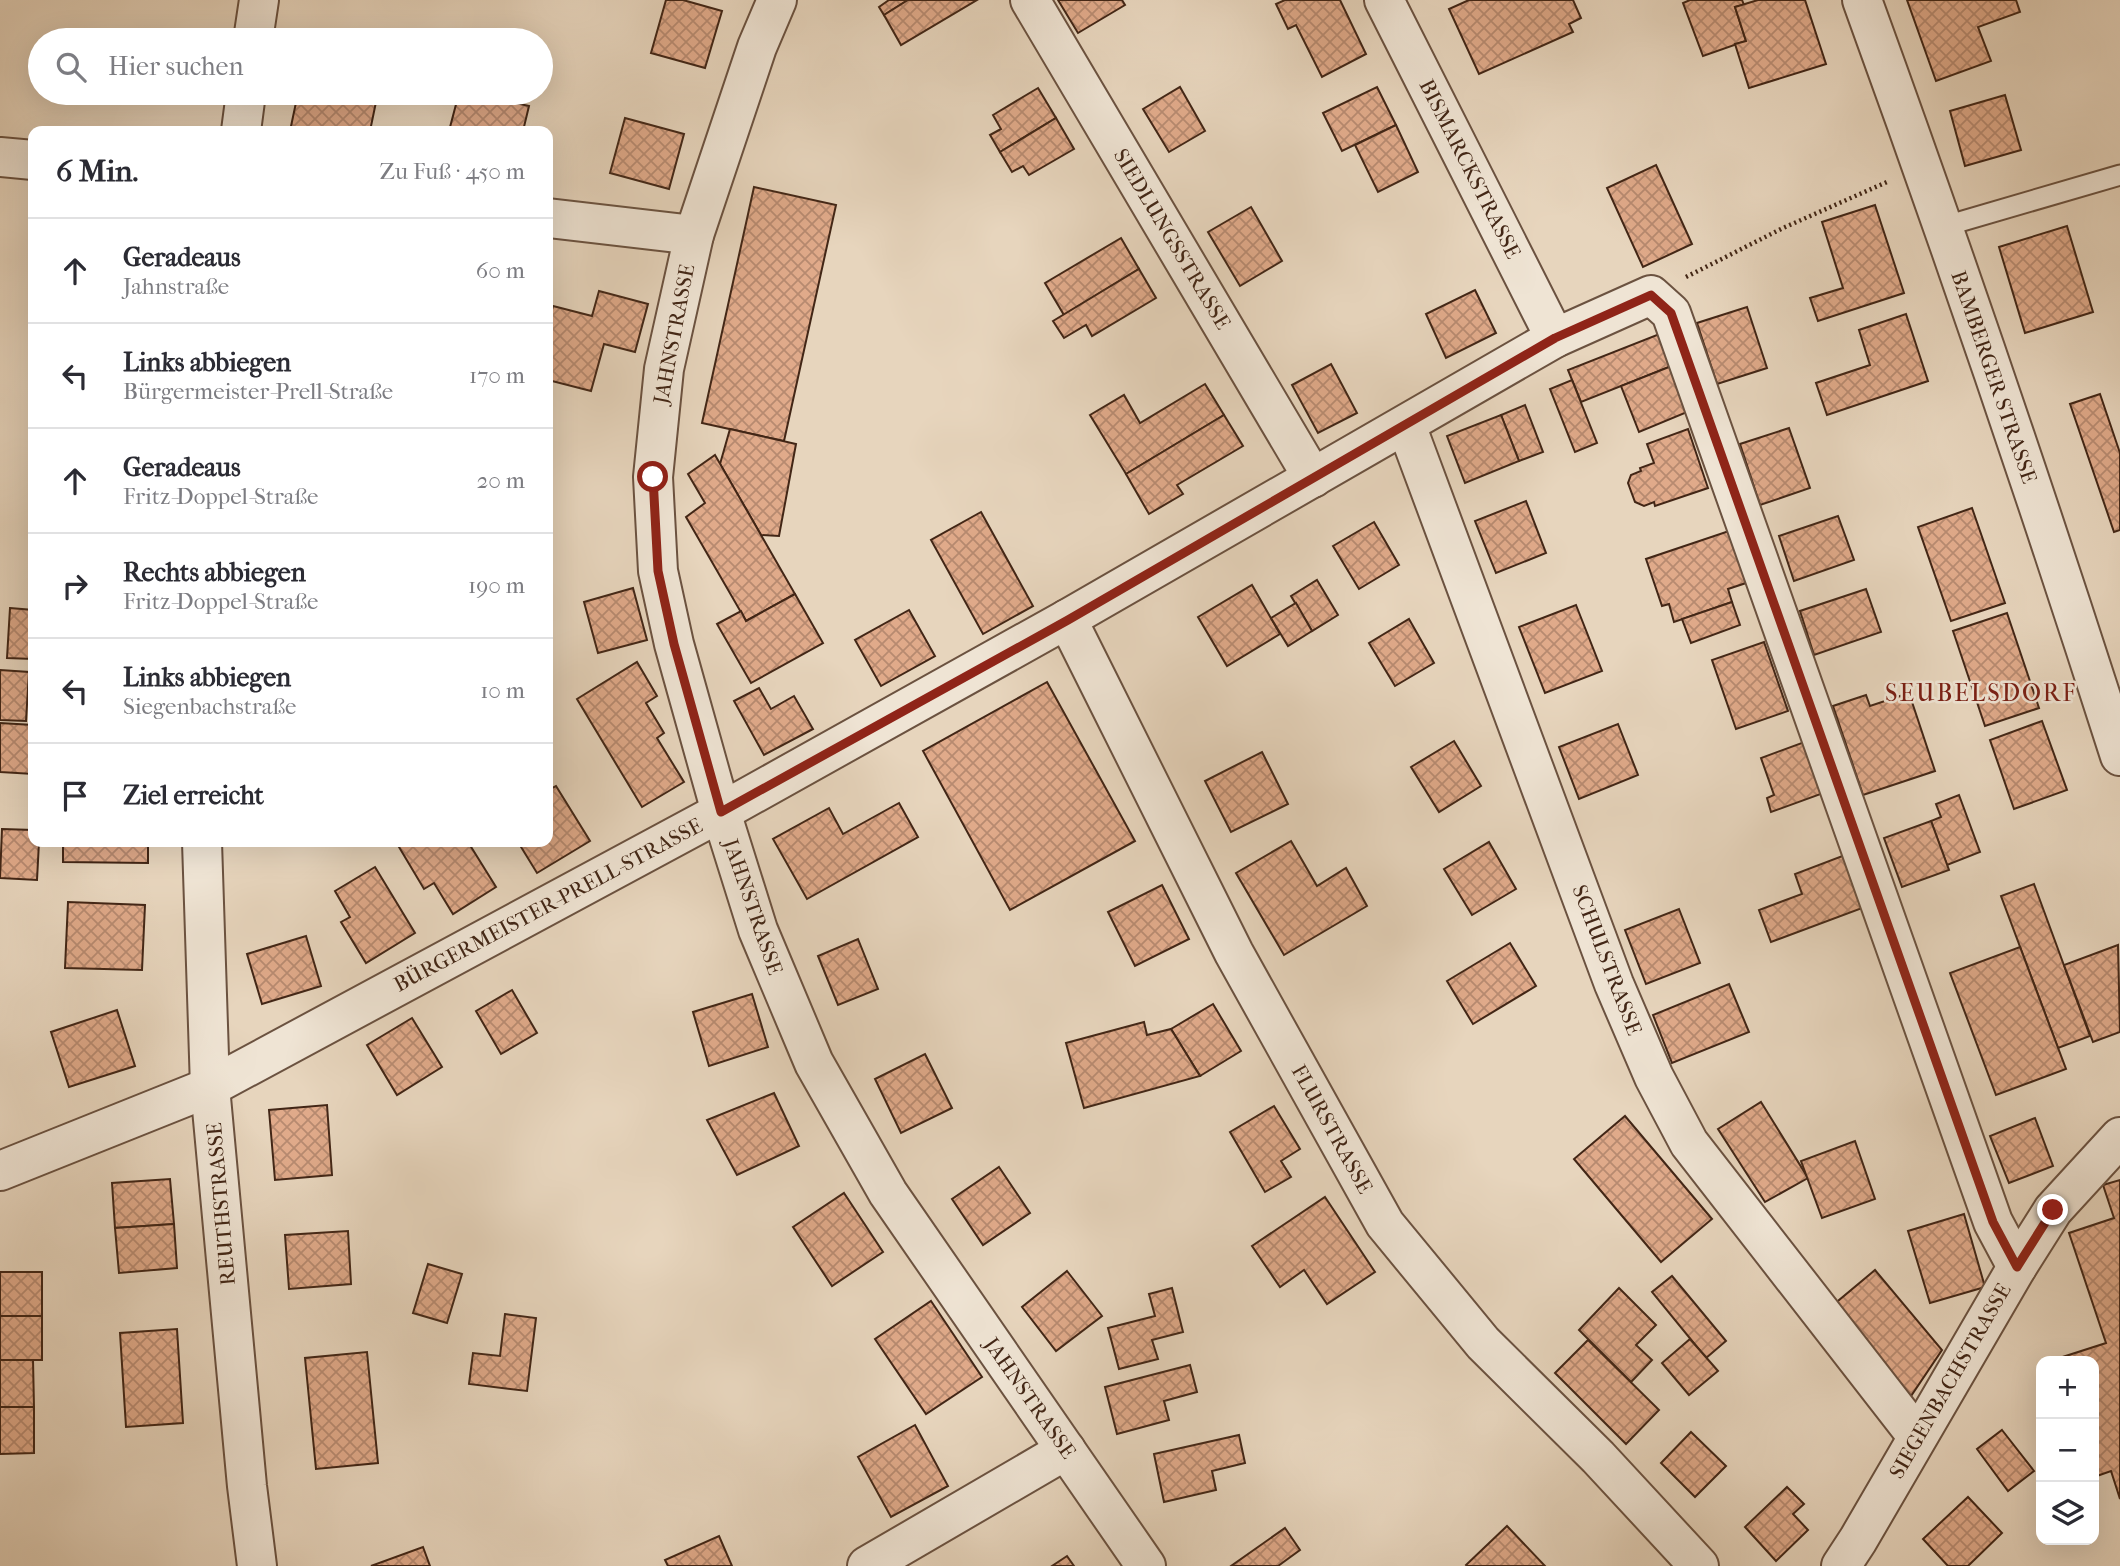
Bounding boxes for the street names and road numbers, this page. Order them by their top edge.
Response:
street label: BISMARCKSTRASSE [1414,75,1526,263]
street label: SIEDLUNGSSTRASSE [1109,145,1235,334]
street label: JAHNSTRASSE [648,262,699,408]
street label: BAMBERGER STRASSE [1946,268,2042,487]
street label: BÜRGERMEISTER-PRELL-STRASSE [390,813,706,997]
street label: JAHNSTRASSE [718,834,788,978]
street label: SCHULSTRASSE [1567,882,1647,1039]
street label: FLURSTRASSE [1287,1060,1377,1198]
street label: REUTHSTRASSE [202,1121,240,1286]
street label: SIEGENBACHSTRASSE [1884,1279,2016,1483]
street label: JAHNSTRASSE [978,1331,1081,1463]

